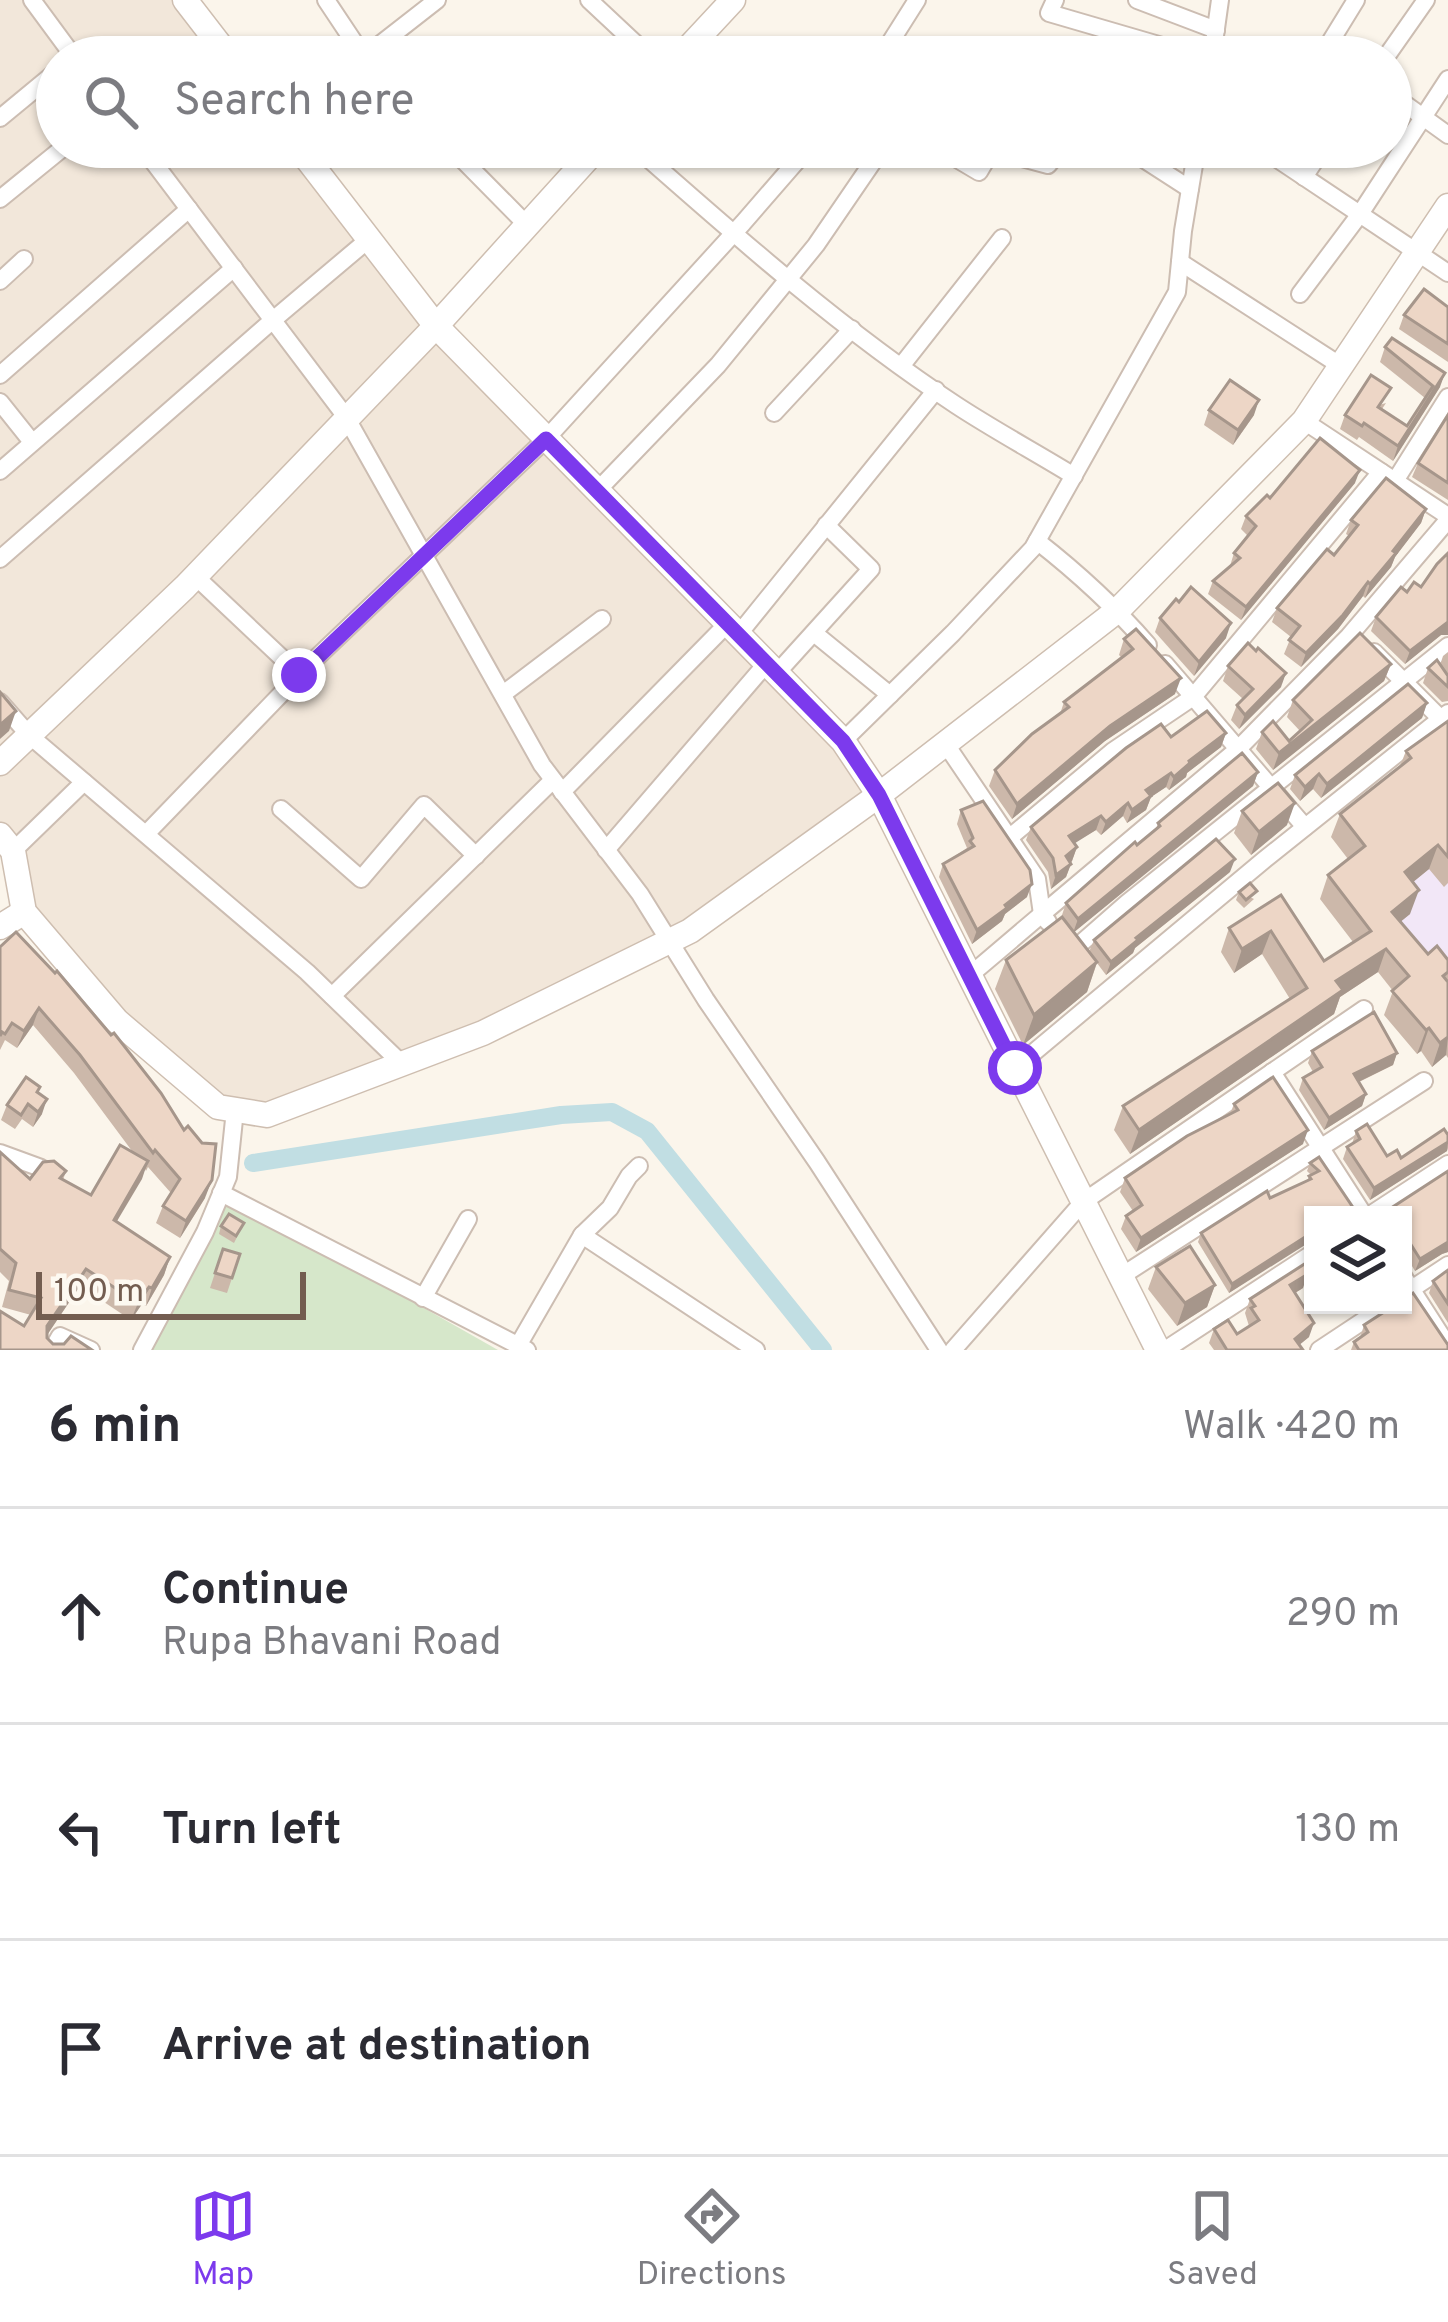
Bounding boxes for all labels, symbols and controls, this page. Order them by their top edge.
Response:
search box [36,36,1412,168]
icon: search [78,69,144,135]
text: Search here [174,74,414,131]
route end [272,648,326,702]
route start [988,1041,1042,1095]
map controls [1304,1206,1412,1314]
button: layers [1304,1206,1412,1314]
scale bar [36,1266,306,1319]
text: 100 m [54,1272,144,1314]
text: 6 min [48,1396,181,1461]
text: Walk · 420 m [1183,1404,1400,1453]
text: Continue [162,1563,349,1620]
icon: ahead [48,1583,114,1649]
text: 290 m [1286,1591,1400,1640]
text: Rupa Bhavani Road [162,1620,502,1669]
icon: left [48,1799,114,1865]
text: Turn left [162,1803,341,1860]
text: 130 m [1295,1807,1400,1856]
icon: arrive [48,2015,114,2081]
text: Arrive at destination [162,2019,592,2076]
tab: Map [190,2183,256,2297]
tab: Directions [637,2183,787,2297]
tab: Saved [1167,2183,1258,2297]

